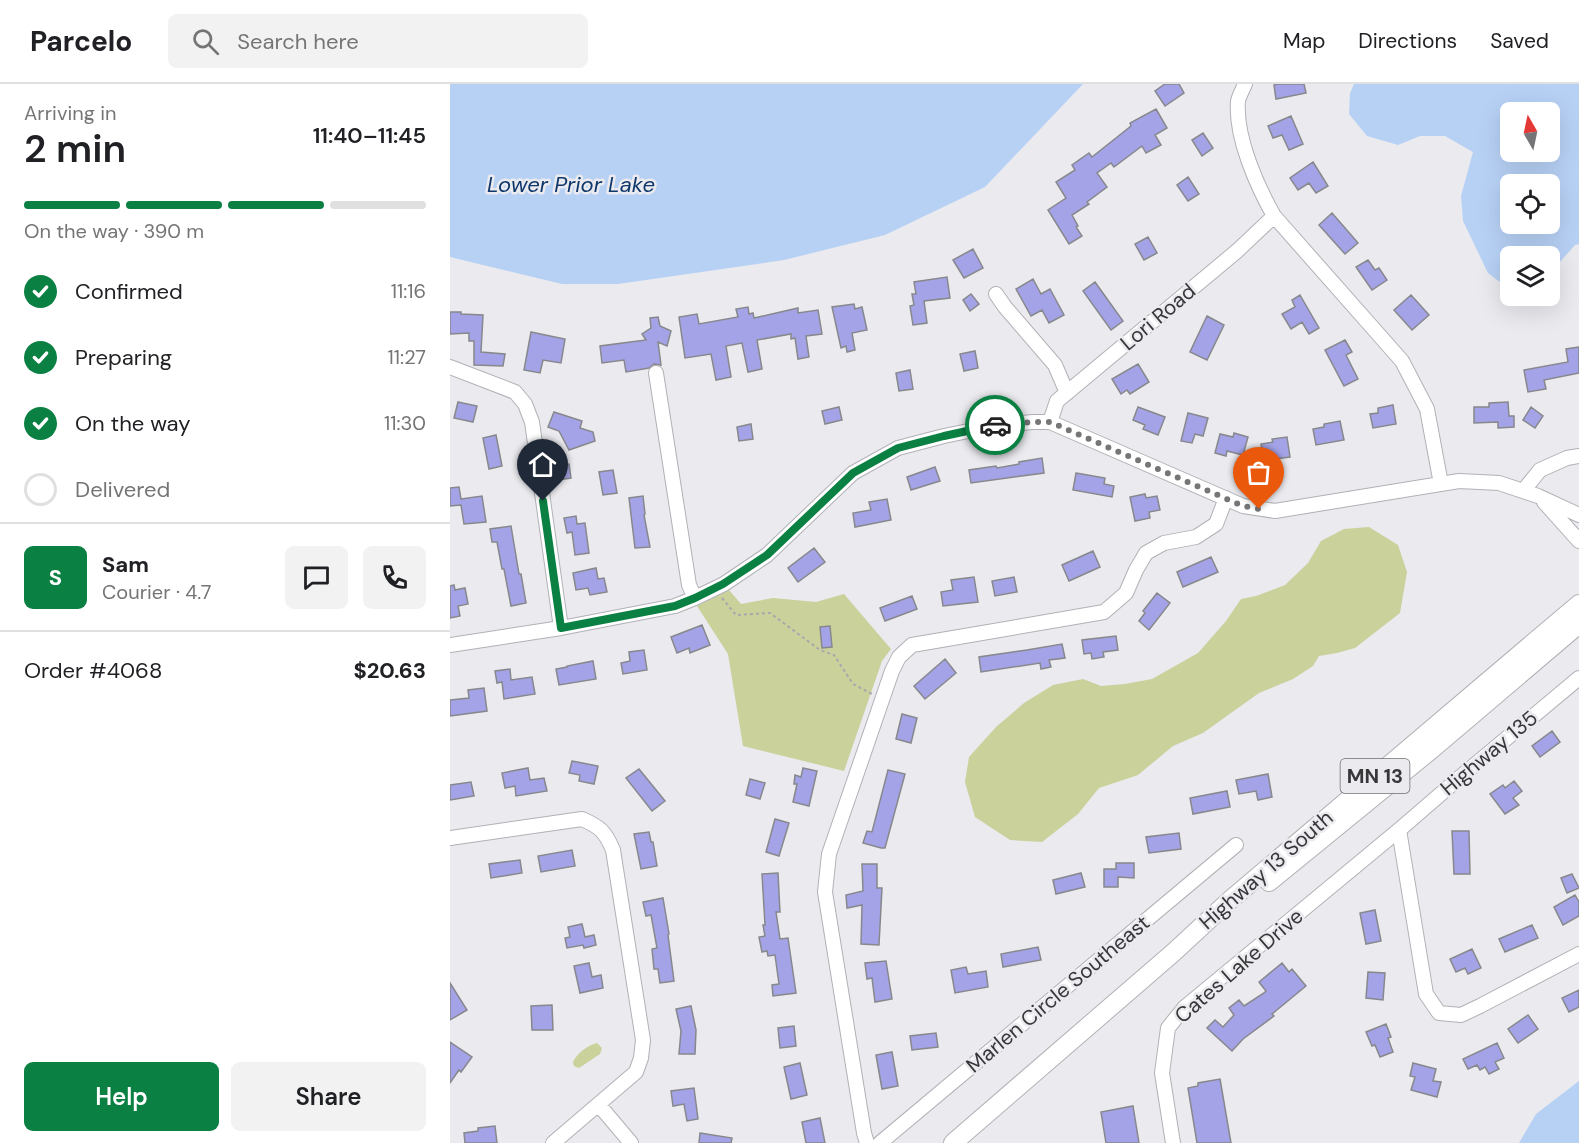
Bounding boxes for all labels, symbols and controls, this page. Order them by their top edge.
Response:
search box [168,14,588,68]
text: Parcelo [30,23,132,60]
icon: search [189,25,222,58]
text: Search here [237,27,359,56]
text: Map [1283,27,1325,55]
text: Directions [1358,27,1457,55]
text: Saved [1490,27,1549,55]
text: Arriving in [24,100,116,126]
north arrow [1500,102,1560,162]
map controls [1500,102,1560,306]
text: 11:40–11:45 [313,121,426,150]
text: 2 min [24,123,126,174]
water label: Lower Prior Lake [487,170,655,199]
button: locate [1500,174,1560,234]
text: On the way · 390 m [24,218,204,244]
button: layers [1500,246,1560,306]
icon: check [24,275,57,308]
text: Confirmed [75,277,183,306]
street label: Lori Road [1114,277,1202,357]
text: 11:16 [391,278,426,304]
icon: check [24,341,57,374]
text: Preparing [75,343,172,372]
text: 11:27 [388,344,426,370]
courier [965,395,1025,455]
icon: check [24,407,57,440]
text: On the way [75,409,190,438]
icon: car [979,409,1012,442]
text: 11:30 [384,410,426,436]
pin [517,439,568,501]
pin [1233,447,1284,509]
icon: home [526,448,559,481]
icon: bag [1242,456,1275,489]
text: Delivered [75,475,170,504]
button: chat [285,546,348,609]
button: phone [363,546,426,609]
text: Sam [102,550,149,579]
text: S [49,563,62,592]
text: Courier · 4.7 [102,579,211,605]
text: Order #4068 [24,656,162,685]
text: $20.63 [353,656,426,685]
street label: Highway 135 [1434,704,1544,802]
road number: MN 13 [1340,759,1410,793]
street label: Highway 13 South [1193,804,1339,936]
street label: Cates Lake Drive [1169,902,1309,1030]
street label: Marlen Circle Southeast [960,909,1156,1079]
button: Help [24,1062,219,1131]
button: Share [231,1062,426,1131]

